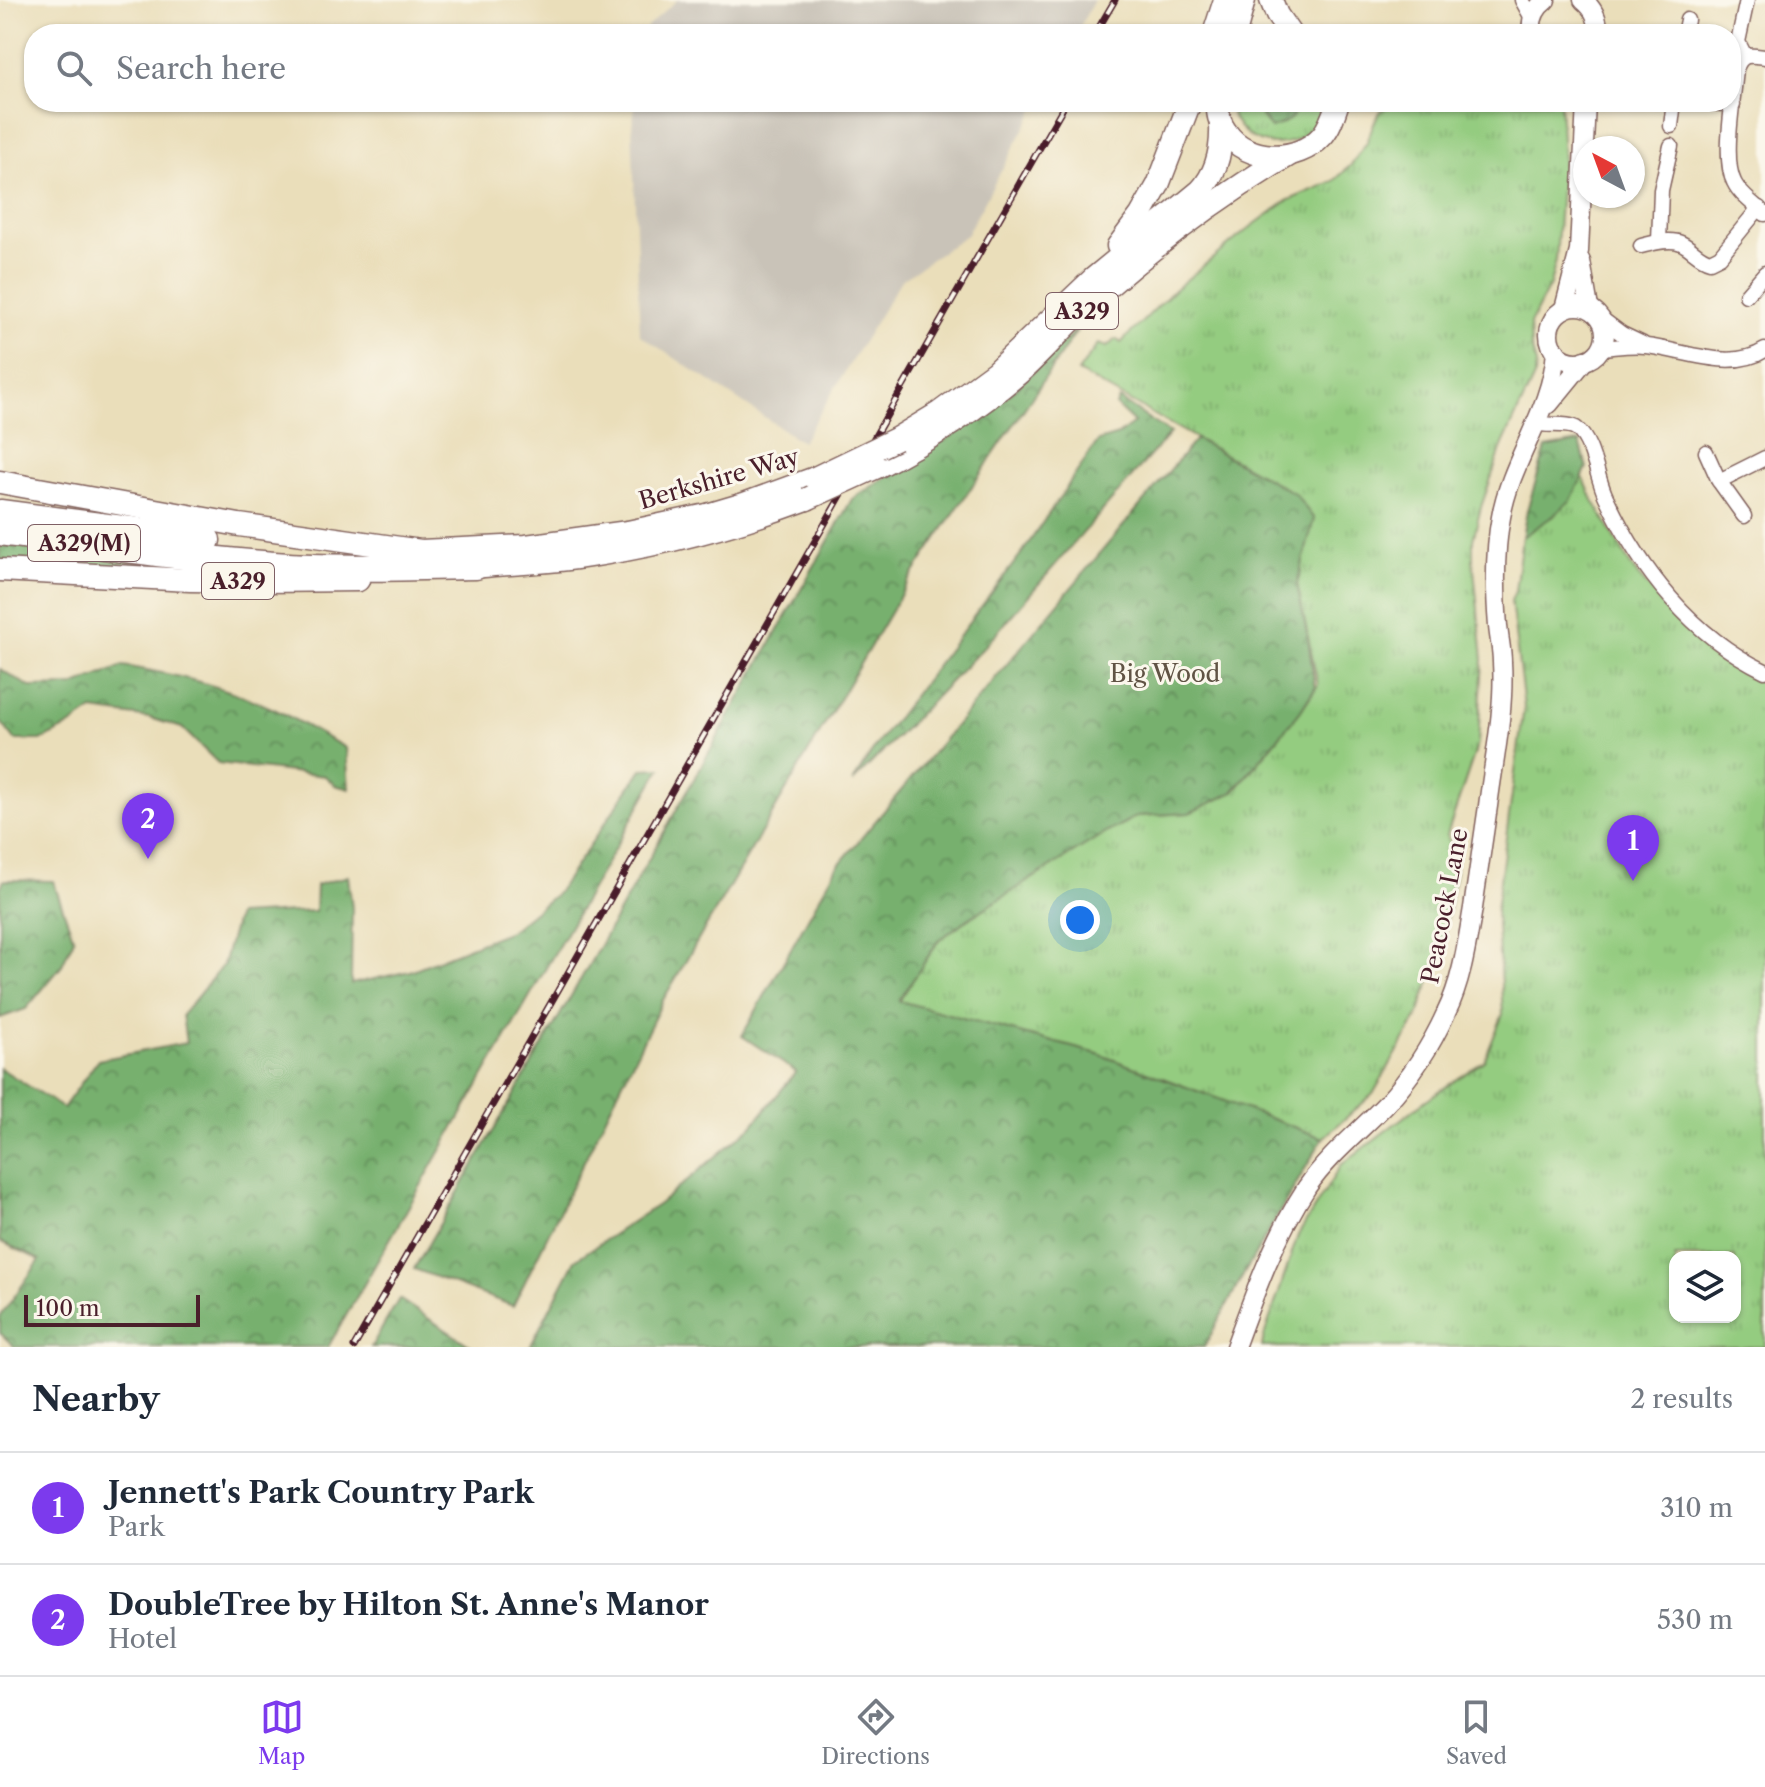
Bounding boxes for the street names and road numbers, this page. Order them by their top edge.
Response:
road number: A329 [1046,293,1118,329]
street label: Berkshire Way [635,442,803,515]
road number: A329(M) [28,525,140,561]
road number: A329 [202,563,274,599]
street label: Peacock Lane [1415,826,1474,986]

